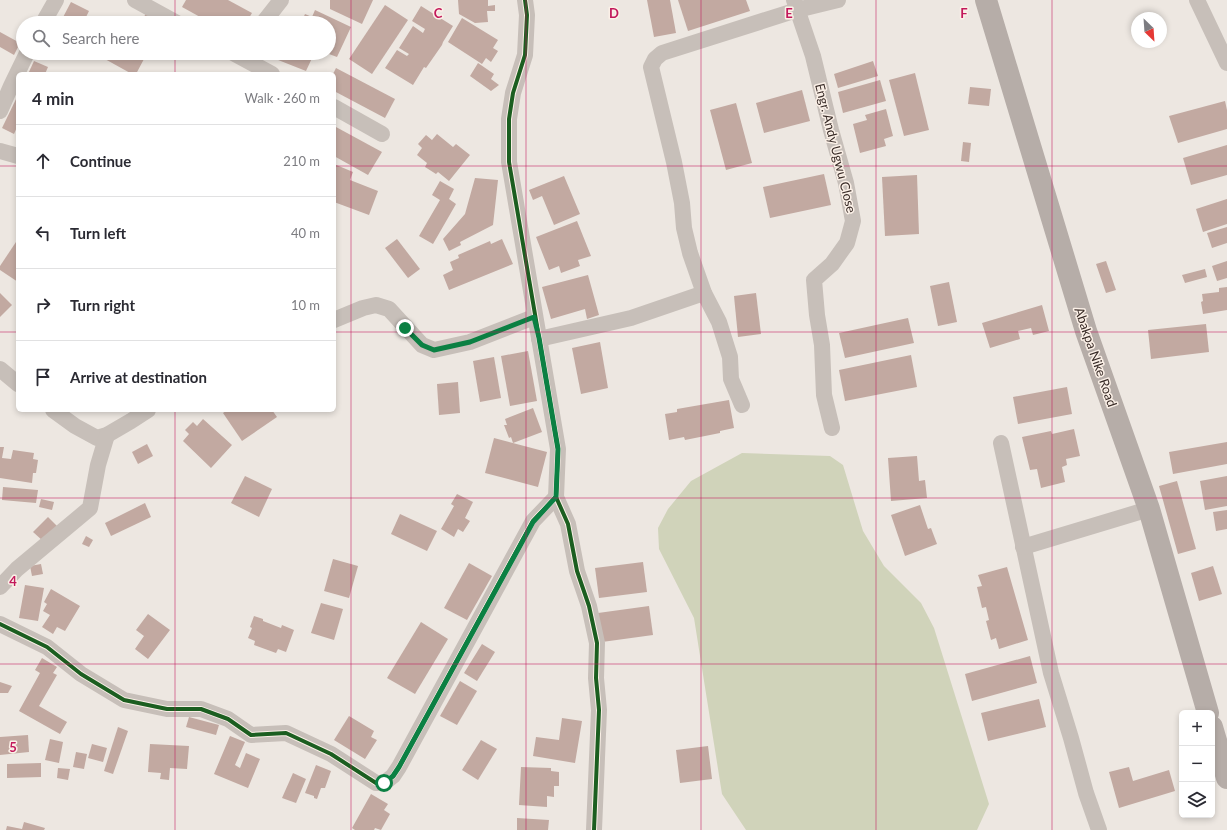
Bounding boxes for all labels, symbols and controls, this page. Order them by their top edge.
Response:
text: C [434,5,443,21]
text: D [609,5,619,21]
text: E [785,5,793,21]
text: F [960,5,968,21]
north arrow [1131,12,1167,48]
search box [16,16,336,60]
icon: search [30,27,52,49]
text: Search here [62,29,139,47]
street label: Engr. Andy Ugwu Close [812,82,860,215]
text: 4 min [32,88,74,109]
text: Walk · 260 m [244,90,320,106]
icon: ahead [32,150,54,172]
text: Continue [70,152,131,170]
text: 210 m [283,153,320,169]
icon: left [32,222,54,244]
text: Turn left [70,224,126,242]
text: 40 m [291,225,320,241]
icon: right [32,294,54,316]
text: Turn right [70,296,135,314]
text: 10 m [291,297,320,313]
street label: Abakpa Nike Road [1071,305,1121,409]
route end [396,319,414,337]
icon: arrive [32,366,54,388]
text: Arrive at destination [70,368,207,386]
text: 4 [9,573,17,589]
map controls [1179,710,1215,818]
button: + [1179,710,1215,746]
text: 5 [9,739,17,755]
button: − [1179,746,1215,782]
route start [375,774,393,792]
button: layers [1179,782,1215,818]

